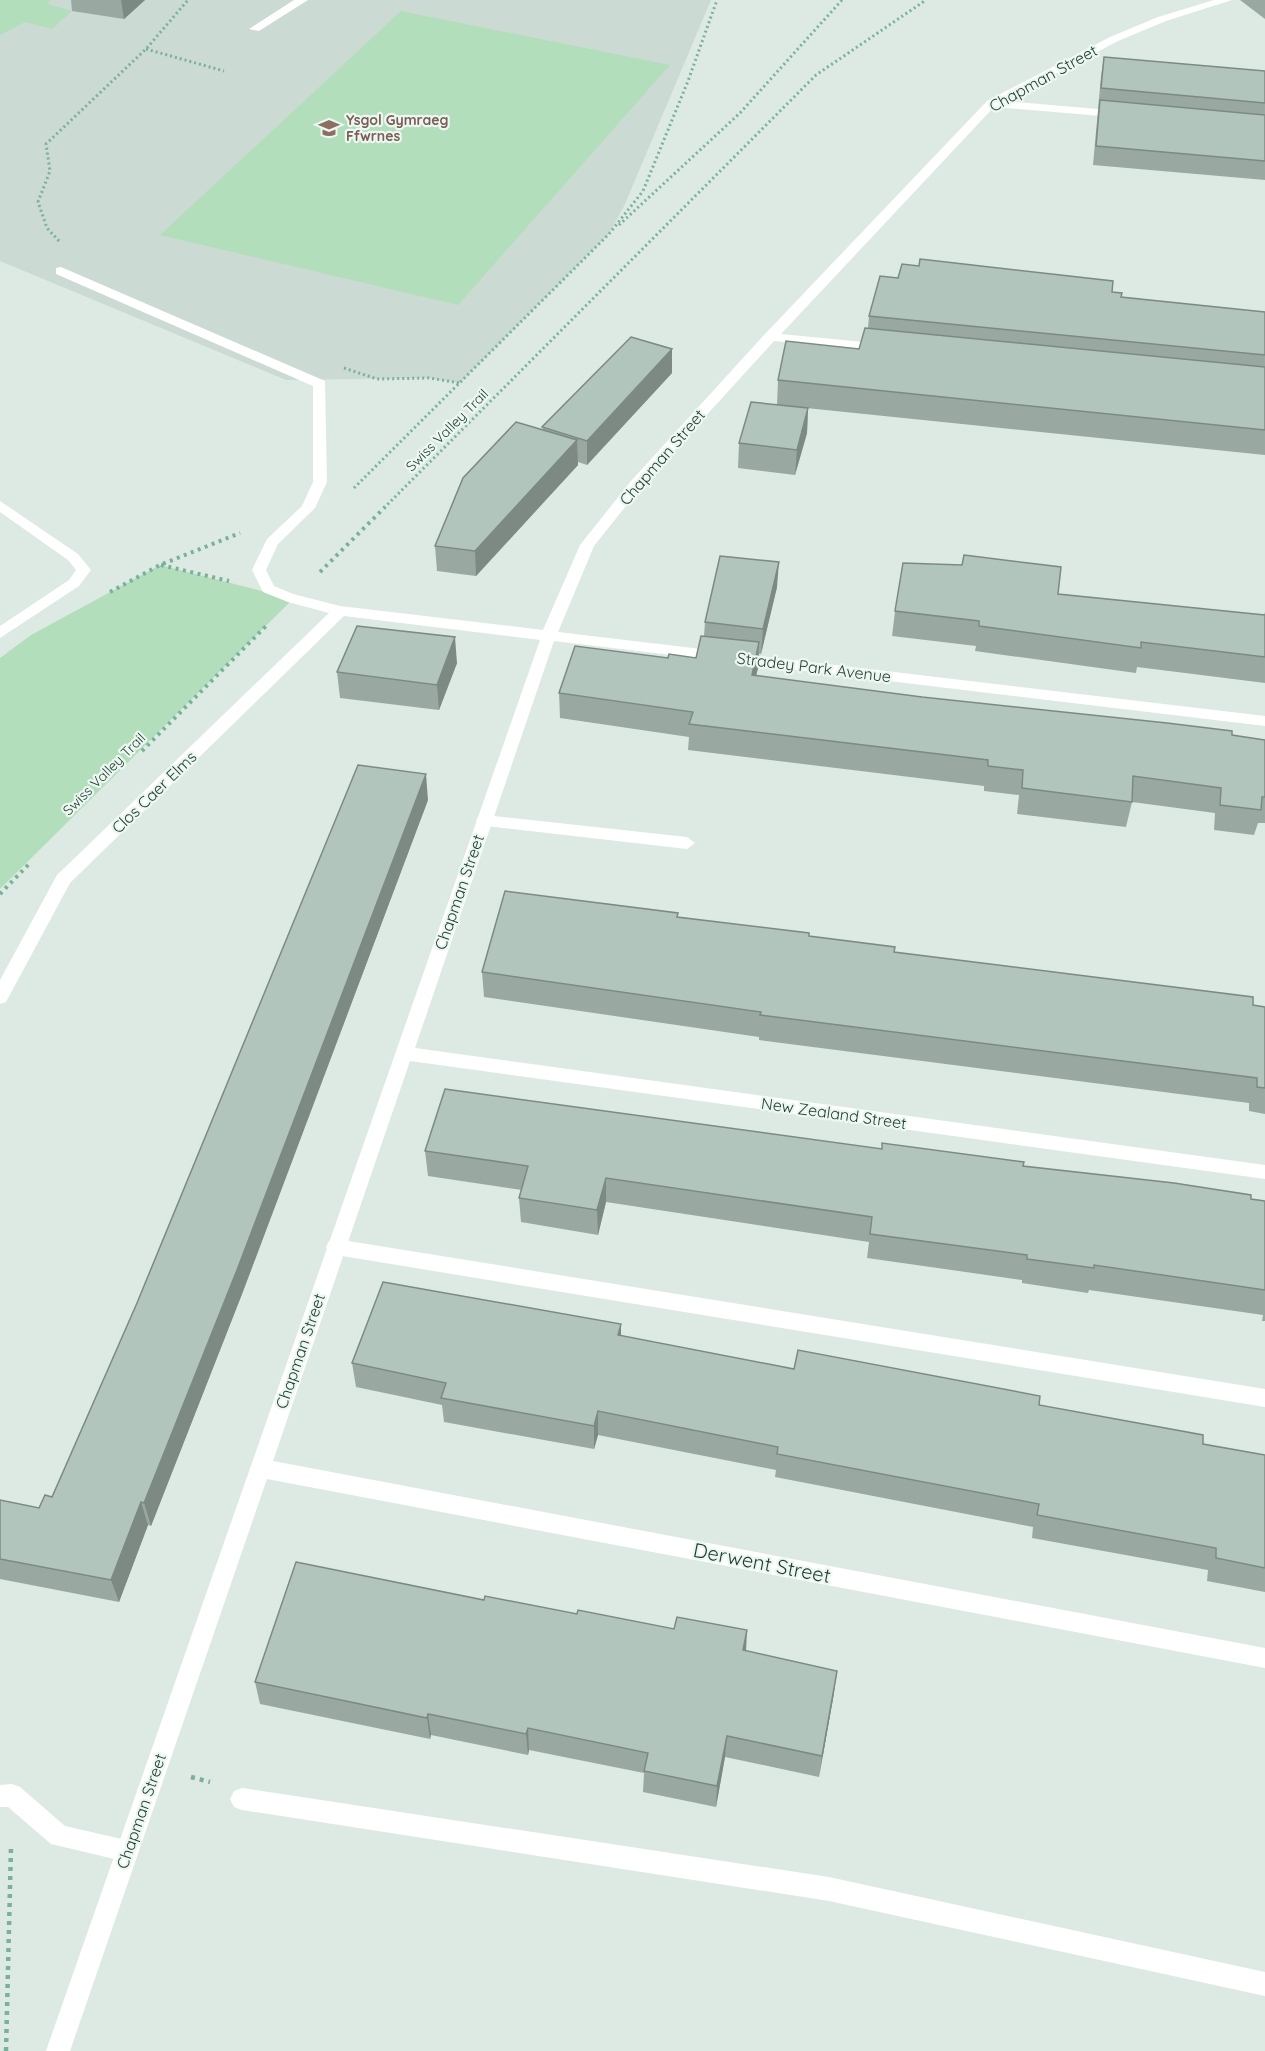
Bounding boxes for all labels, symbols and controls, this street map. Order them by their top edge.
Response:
street label: Chapman Street [985,40,1101,116]
place label: Ysgol Gymraeg Ffwrnes [346,111,448,145]
school or university icon: Ysgol Gymraeg Ffwrnes [317,116,341,140]
street label: Swiss Valley Trail [402,385,492,475]
street label: Chapman Street [615,405,709,509]
street label: Stradey Park Avenue [736,648,892,686]
street label: Swiss Valley Trail [59,729,149,819]
street label: Clos Caer Elms [107,747,201,837]
street label: Chapman Street [430,832,488,952]
street label: New Zealand Street [760,1093,908,1133]
street label: Chapman Street [271,1291,329,1411]
street label: Derwent Street [691,1537,833,1588]
street label: Chapman Street [112,1751,170,1871]

